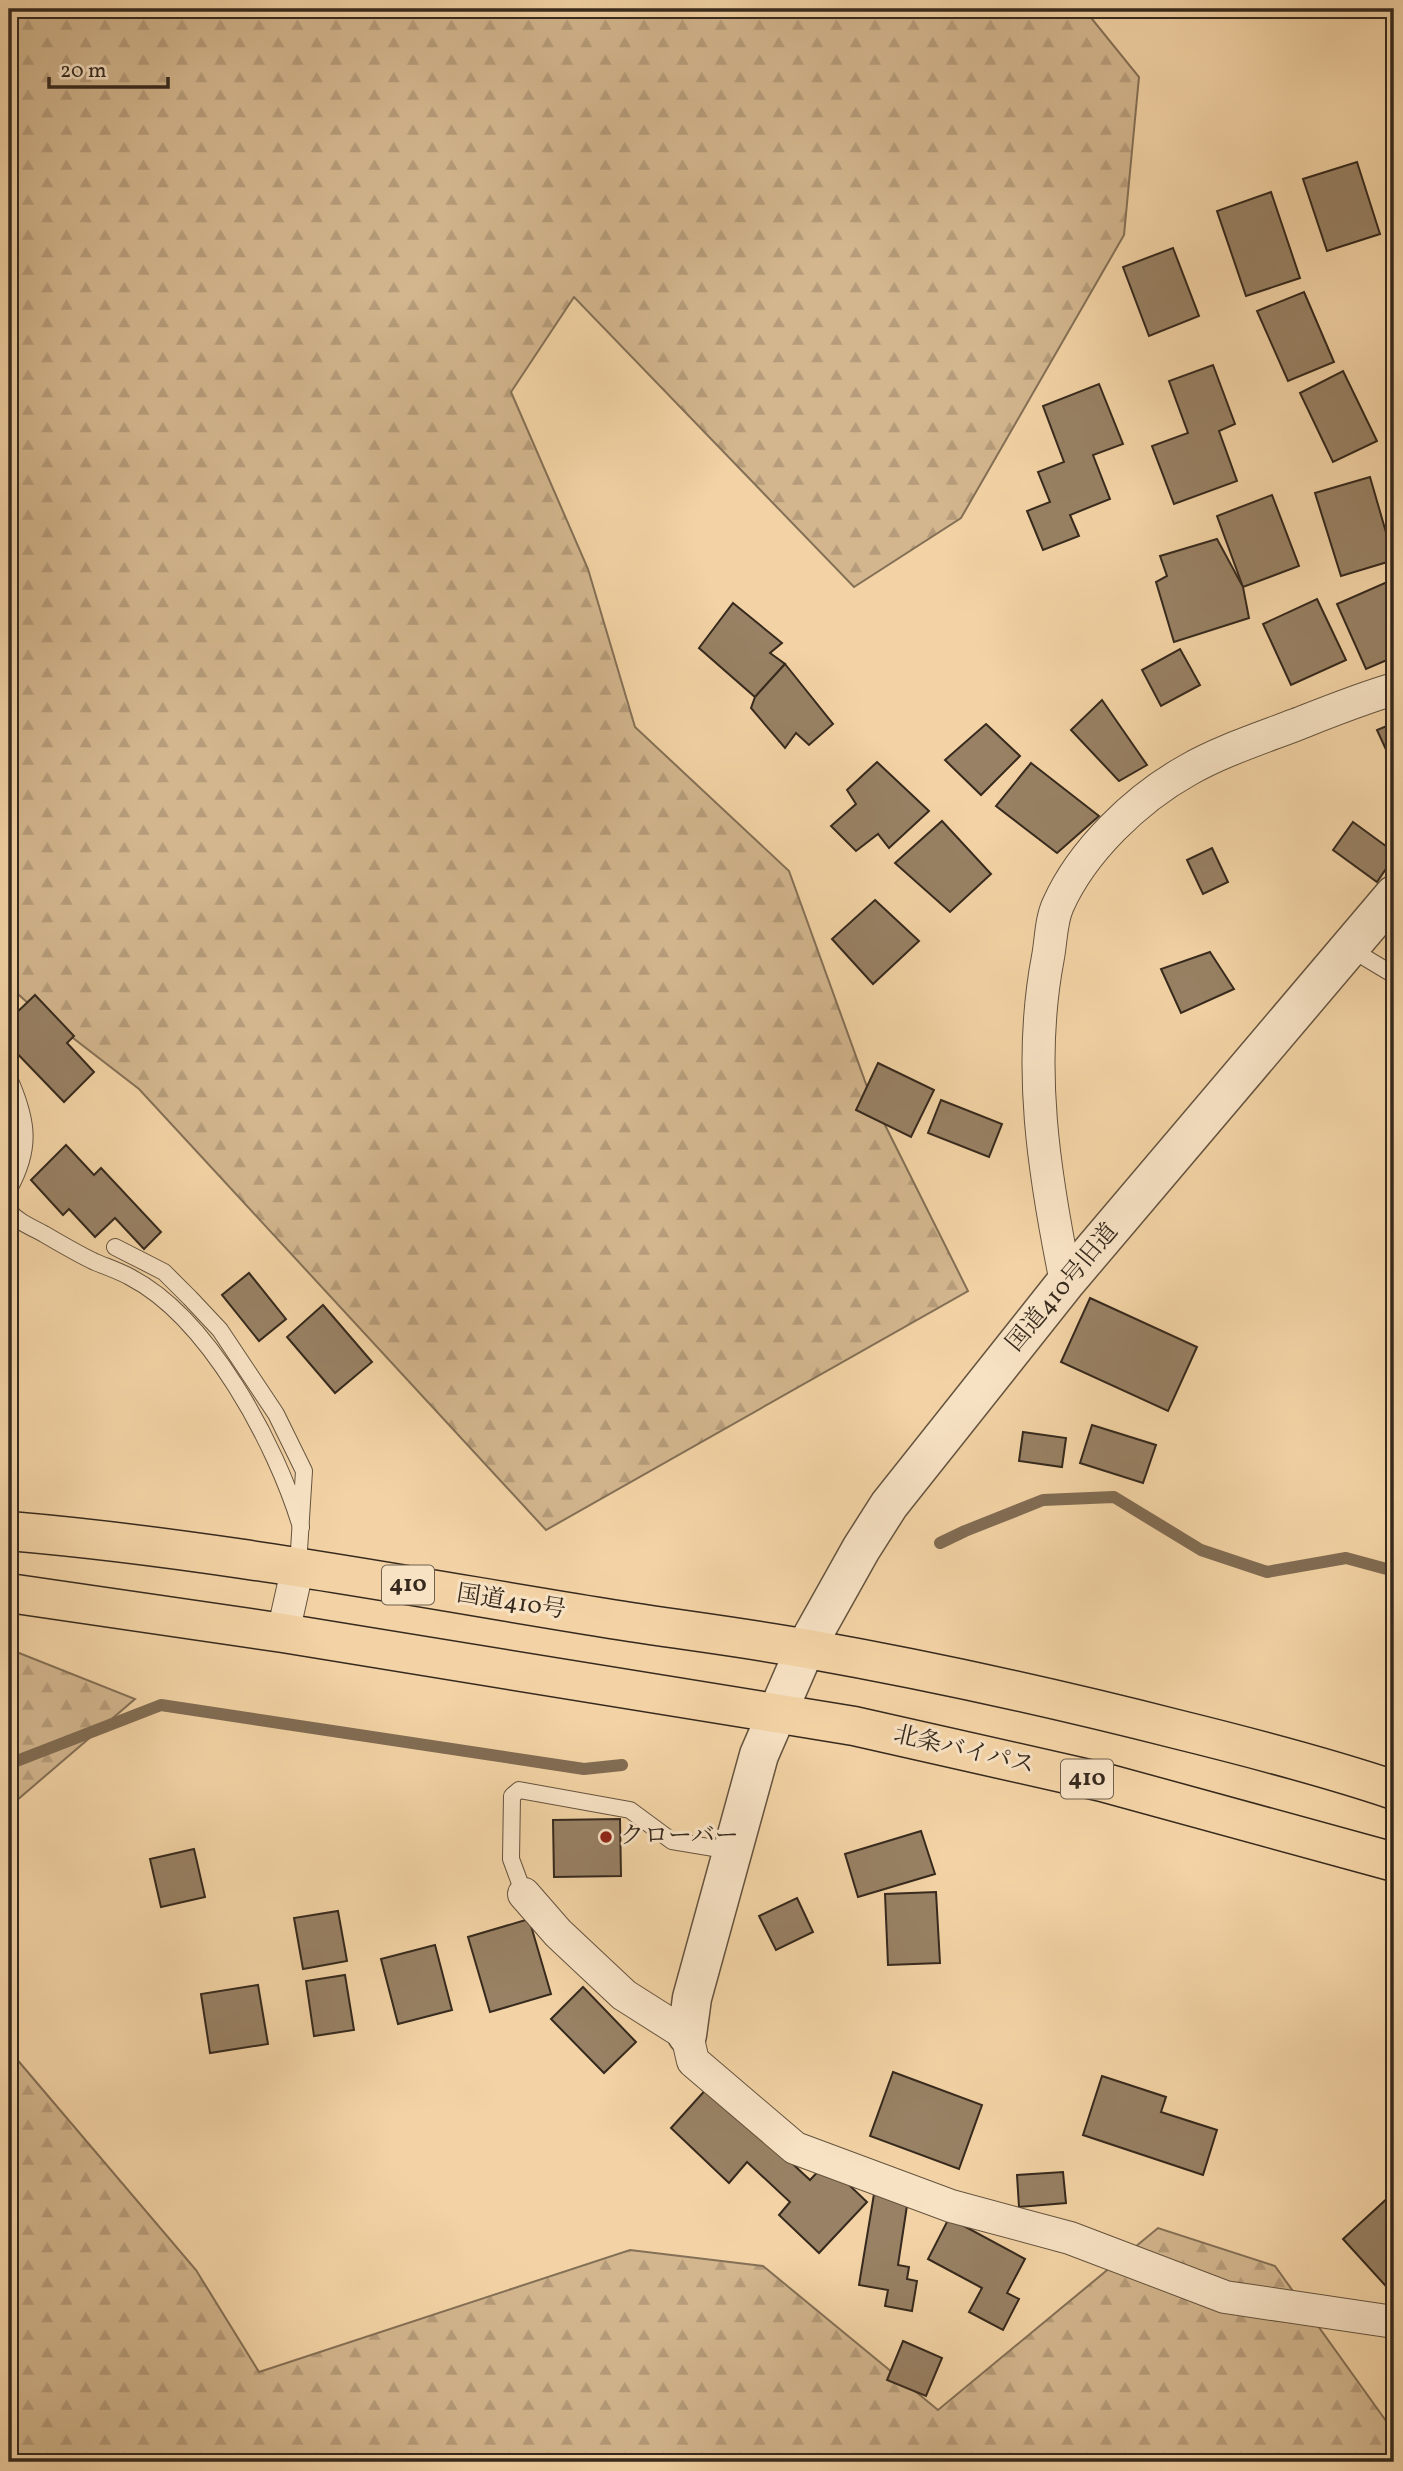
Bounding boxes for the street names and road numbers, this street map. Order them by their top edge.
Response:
street label: 国道410号旧道 [999,1217,1127,1359]
road number: 410 [382,1566,434,1604]
street label: 国道410号 [454,1578,568,1628]
street label: 北条バイパス [890,1718,1038,1784]
road number: 410 [1061,1760,1113,1798]

